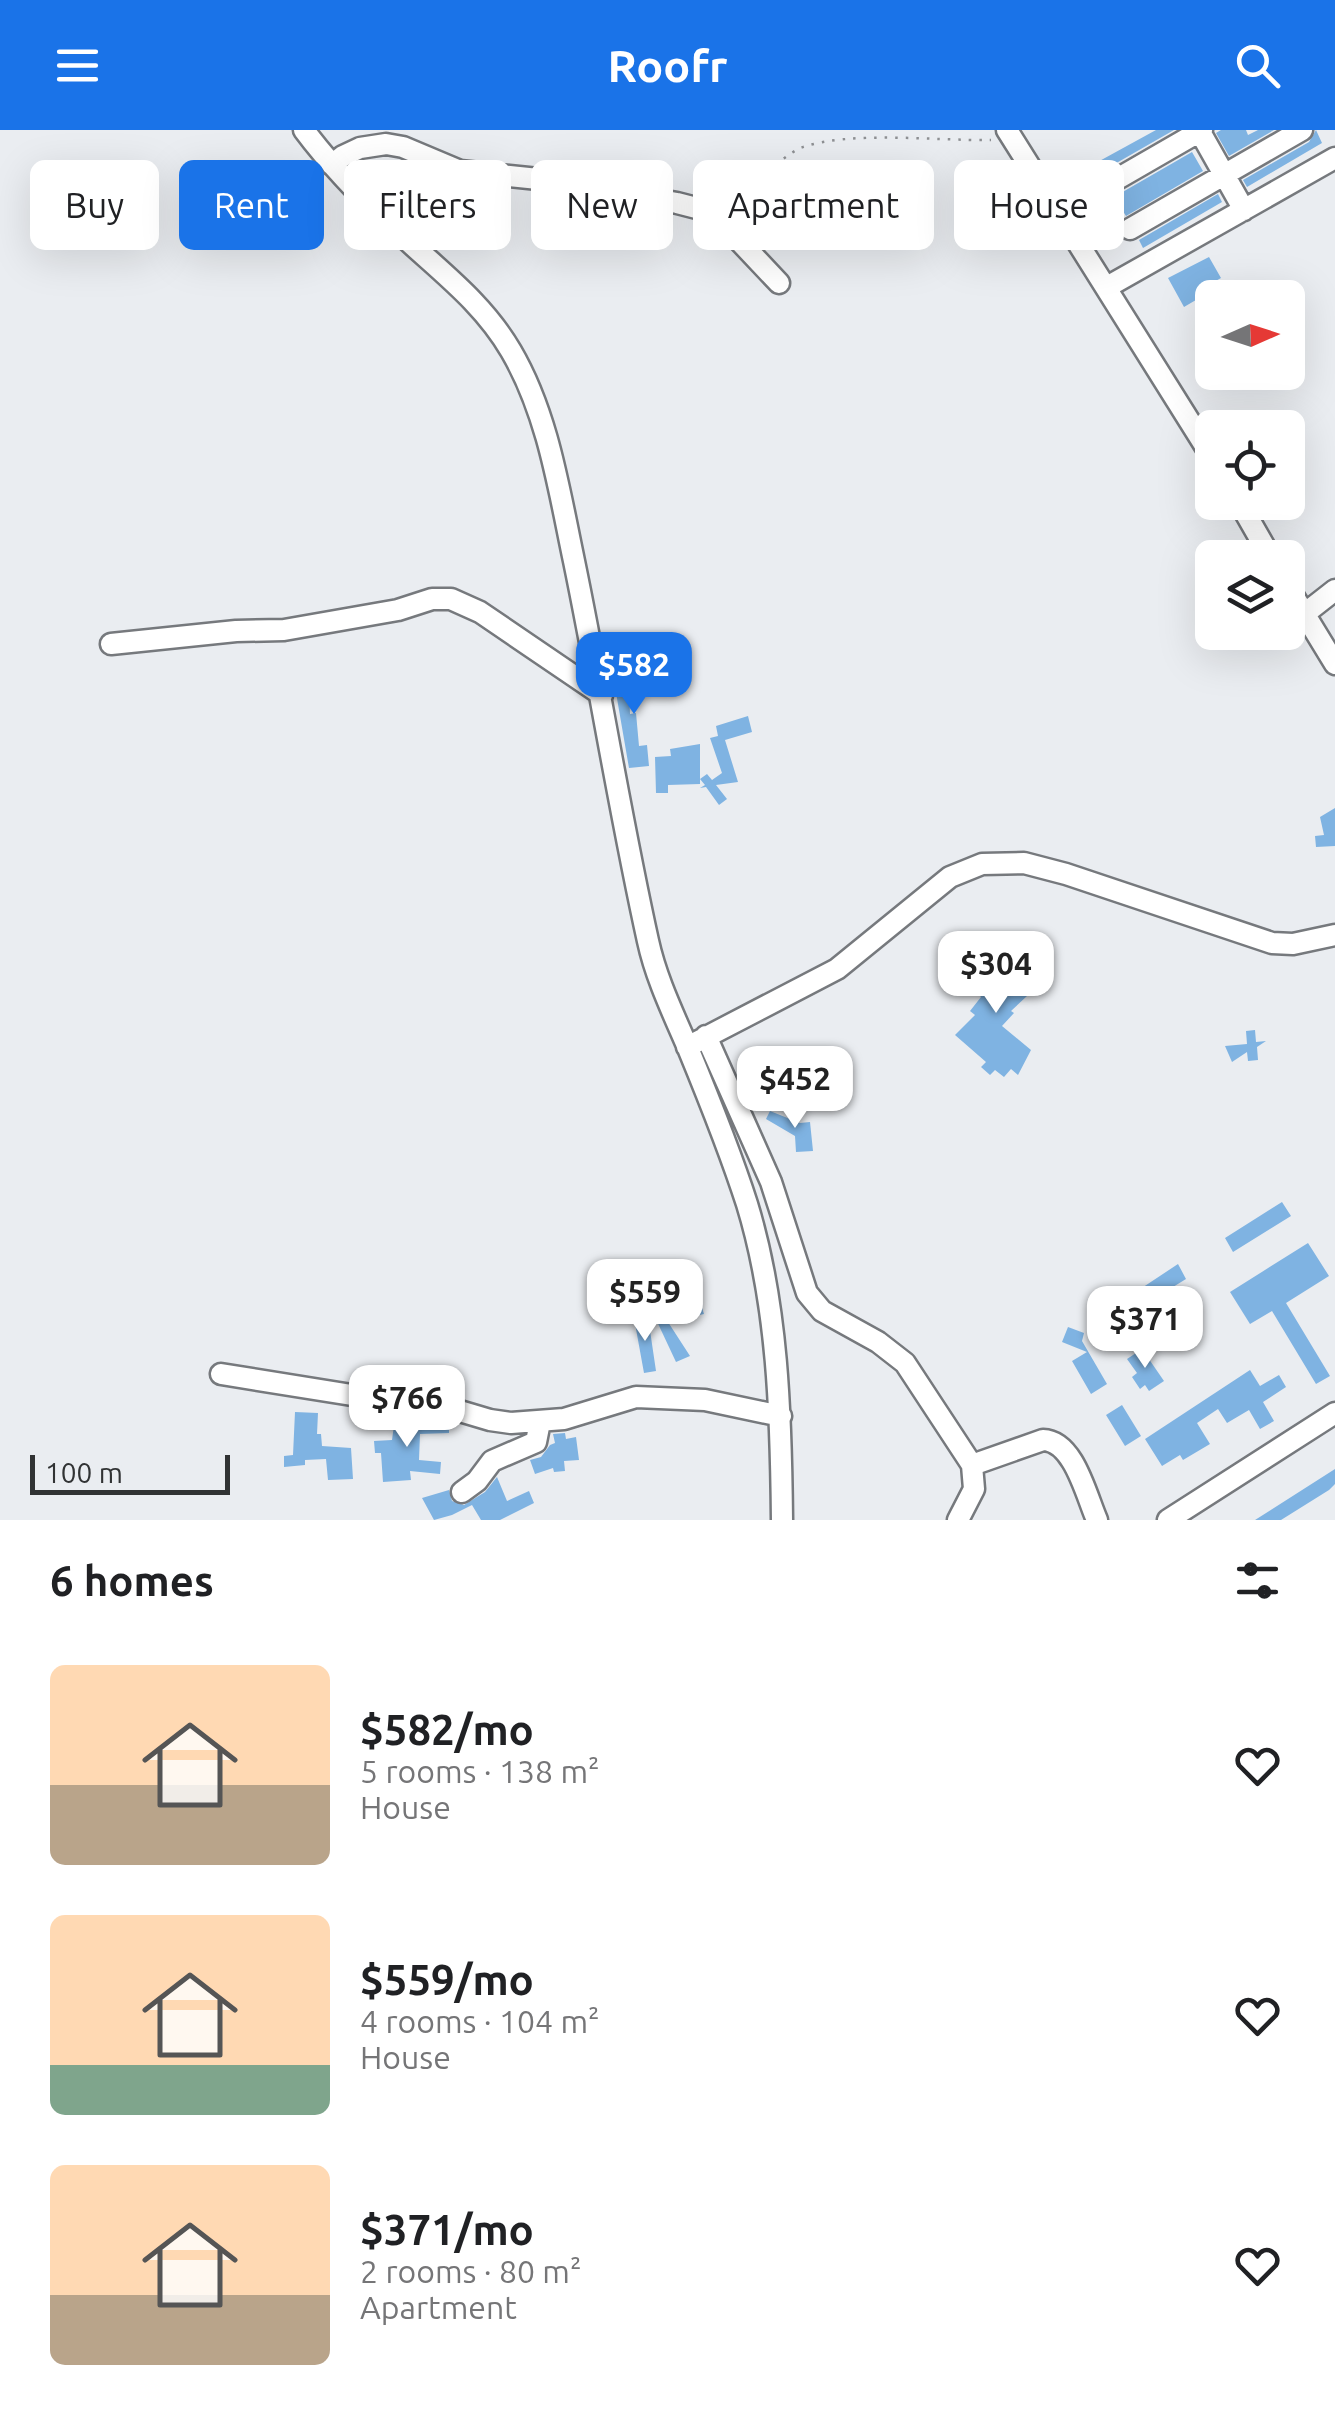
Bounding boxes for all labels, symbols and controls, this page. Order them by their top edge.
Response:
icon: menu [50,38,105,93]
icon: search [1230,38,1285,93]
text: Roofr [608,40,727,91]
chip: Buy [30,160,159,250]
chip: Rent [179,160,324,250]
chip: Filters [344,160,511,250]
chip: New [531,160,673,250]
chip: Apartment [693,160,934,250]
chip: House [954,160,1124,250]
north arrow [1195,280,1305,390]
map controls [1195,280,1305,650]
button: locate [1195,410,1305,520]
button: layers [1195,540,1305,650]
pin: $582 [575,632,693,717]
text: $582 [598,646,670,682]
pin: $304 [937,931,1055,1016]
text: $304 [960,945,1032,981]
pin: $452 [736,1046,854,1131]
text: $452 [759,1060,831,1096]
pin: $559 [586,1259,704,1344]
text: $559 [609,1273,681,1309]
pin: $371 [1086,1286,1204,1371]
text: $371 [1109,1300,1181,1336]
pin: $766 [348,1365,466,1450]
text: $766 [371,1379,443,1415]
scale bar [30,1450,230,1494]
text: 100 m [45,1457,123,1488]
icon: filters [1230,1553,1285,1608]
text: 6 homes [50,1557,214,1604]
icon: home [130,1705,250,1825]
text: $582/mo [360,1706,534,1753]
icon: heart [1230,1738,1285,1793]
text: 5 rooms · 138 m² [360,1753,600,1789]
text: House [360,1789,451,1825]
icon: home [130,1955,250,2075]
text: $559/mo [360,1956,534,2003]
icon: heart [1230,1988,1285,2043]
text: 4 rooms · 104 m² [360,2003,600,2039]
text: House [360,2039,451,2075]
icon: home [130,2205,250,2325]
text: $371/mo [360,2206,534,2253]
icon: heart [1230,2238,1285,2293]
text: 2 rooms · 80 m² [360,2253,581,2289]
text: Apartment [360,2289,517,2325]

